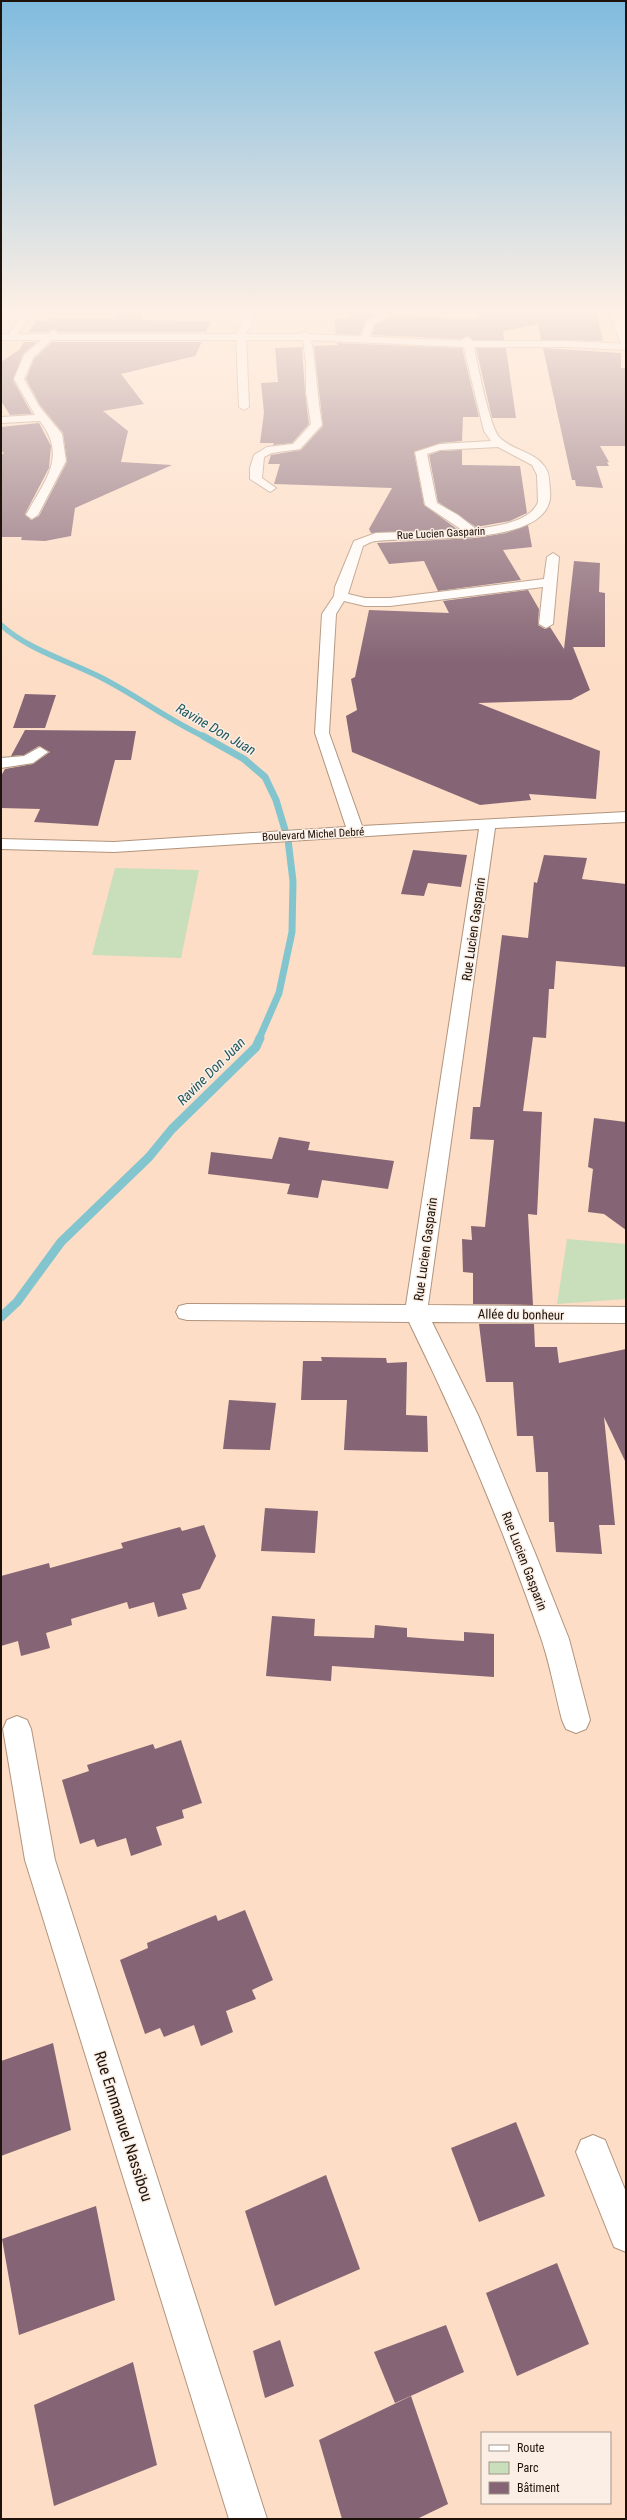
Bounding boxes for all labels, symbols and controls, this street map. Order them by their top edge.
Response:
street label: Rue Lucien Gasparin [397,525,486,542]
water label: Ravine Don Juan [173,700,259,758]
street label: Boulevard Michel Debré [262,825,364,844]
street label: Rue Lucien Gasparin [459,876,488,982]
water label: Ravine Don Juan [174,1034,248,1108]
street label: Rue Lucien Gasparin [411,1196,440,1302]
street label: Allée du bonheur [478,1306,564,1323]
street label: Rue Lucien Gasparin [499,1510,550,1613]
street label: Rue Emmanuel Nassibou [90,2049,157,2204]
legend [481,2432,611,2504]
text: Route [517,2441,545,2455]
text: Parc [517,2461,539,2475]
text: Bâtiment [517,2481,560,2495]

